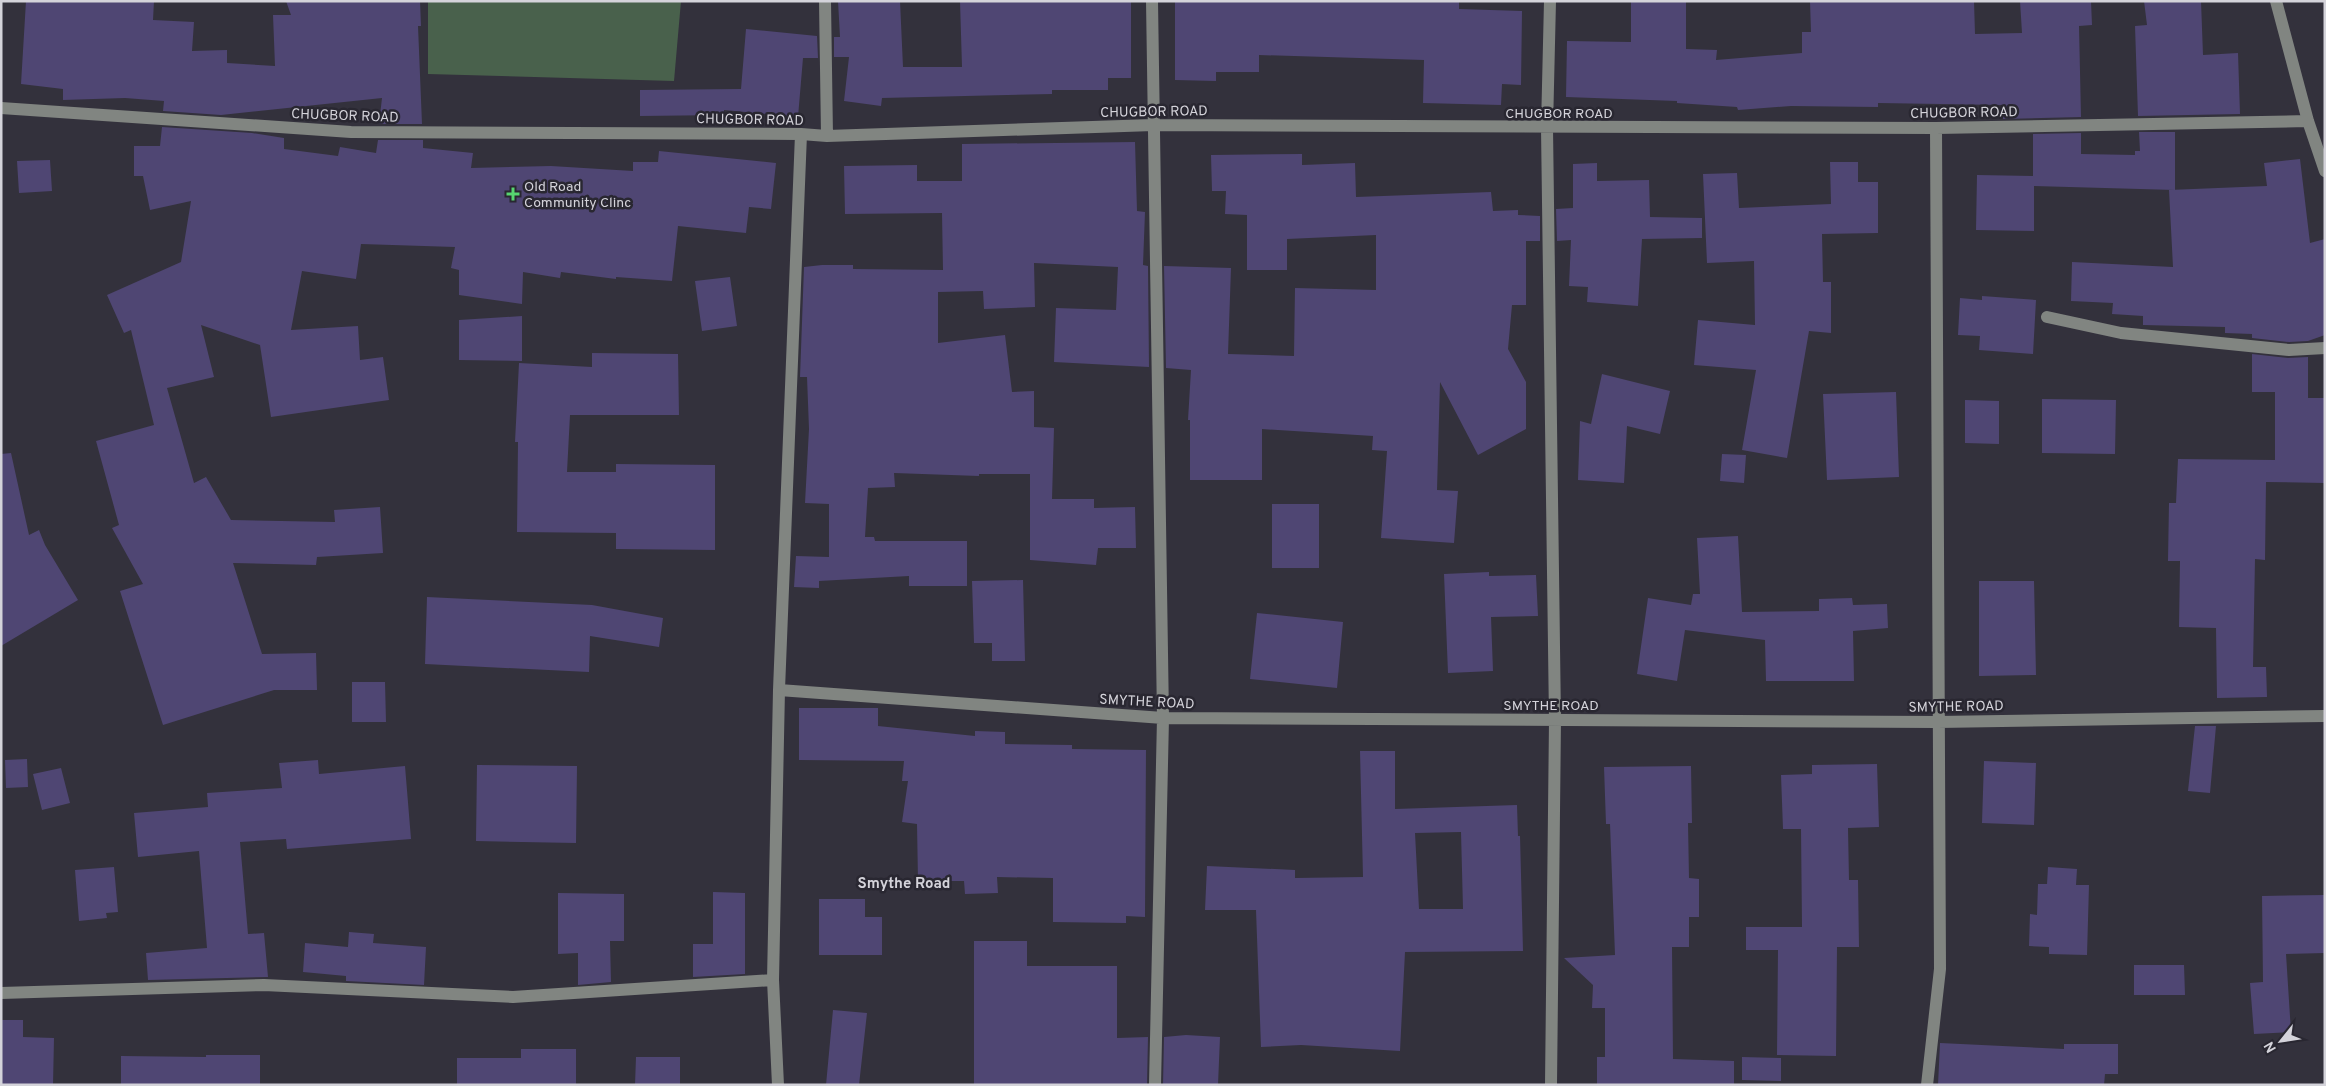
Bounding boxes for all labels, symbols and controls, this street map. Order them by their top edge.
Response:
street label: CHUGBOR ROAD [1100,103,1208,122]
street label: CHUGBOR ROAD [1910,104,2018,123]
street label: CHUGBOR ROAD [291,106,399,127]
street label: CHUGBOR ROAD [1505,106,1613,123]
street label: CHUGBOR ROAD [696,111,804,130]
place label: Old Road Community Clinc [524,179,631,212]
marker: Old Road Community Clinc [506,187,520,201]
street label: SMYTHE ROAD [1099,692,1195,713]
street label: SMYTHE ROAD [1503,698,1599,715]
street label: SMYTHE ROAD [1908,698,2004,717]
district label: Smythe Road [857,875,951,894]
north arrow [2256,1016,2306,1066]
text: N [2261,1038,2281,1055]

